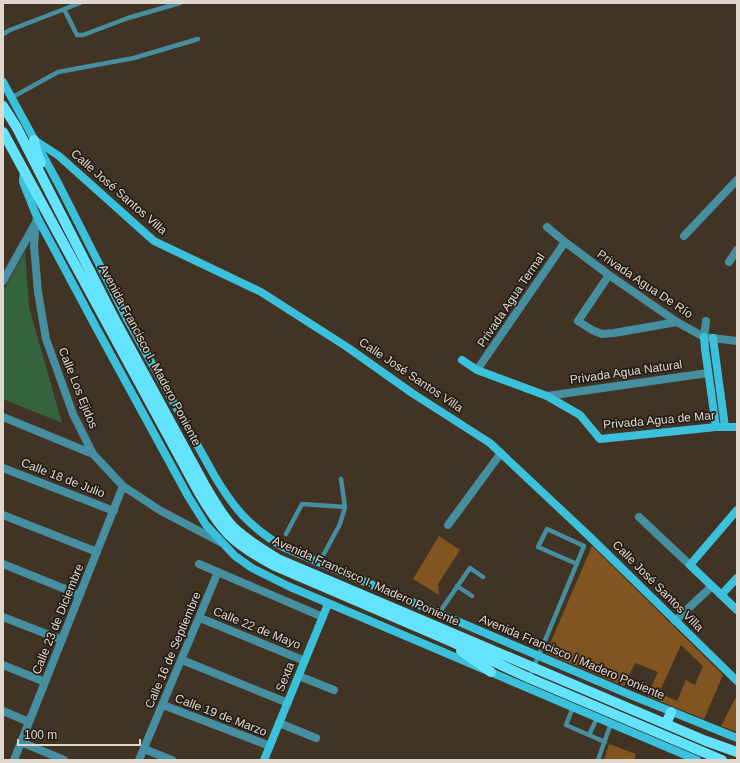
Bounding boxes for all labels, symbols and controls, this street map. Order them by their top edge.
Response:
street label: Calle José Santos Villa [68,147,170,238]
street label: Privada Agua De Río [595,247,696,321]
street label: Privada Agua Termal [474,250,548,350]
street label: Avenida Francisco I. Madero Poniente [96,262,204,448]
street label: Calle José Santos Villa [356,335,466,415]
street label: Calle Los Ejidos [55,345,101,431]
street label: Privada Agua Natural [569,357,683,387]
street label: Privada Agua de Mar [603,408,715,432]
street label: Calle 18 de Julio [19,456,107,501]
street label: Avenida Francisco I. Madero Poniente [270,533,462,629]
street label: Calle José Santos Villa [610,538,706,634]
street label: Calle 23 de Diciembre [29,561,87,676]
street label: Calle 16 de Septiembre [142,589,204,710]
street label: Calle 22 de Mayo [211,604,303,652]
street label: Avenida Francisco I Madero Poniente [477,612,667,703]
street label: Sexta [273,660,297,694]
street label: Calle 19 de Marzo [173,691,269,739]
scale bar [18,721,140,747]
text: 100 m [24,728,57,742]

